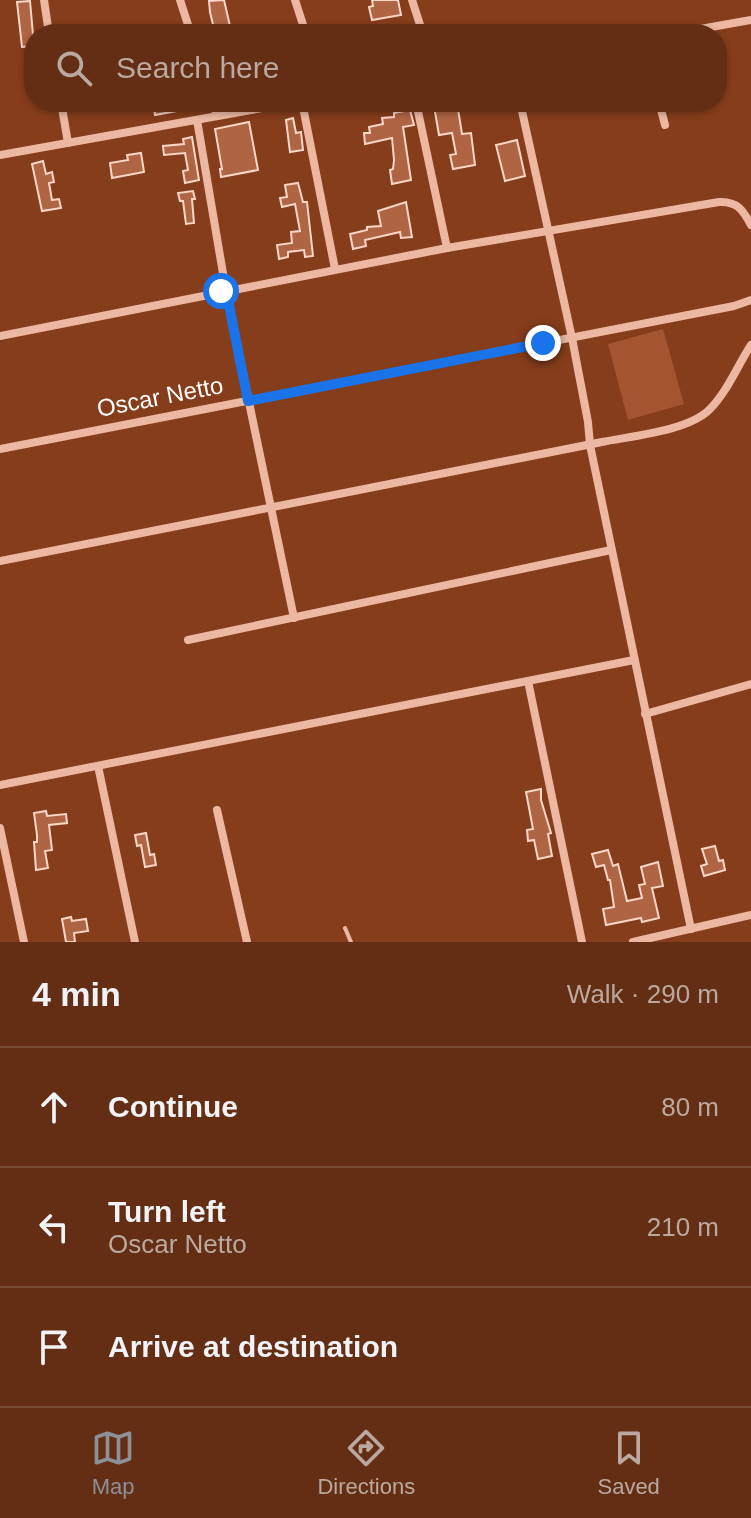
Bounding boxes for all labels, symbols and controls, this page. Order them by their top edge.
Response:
search box [24,24,727,112]
icon: search [52,46,96,90]
text: Search here [116,51,279,84]
route start [203,273,239,309]
route end [525,325,561,361]
street label: Oscar Netto [94,371,225,422]
text: 4 min [32,975,121,1013]
text: Walk · 290 m [567,979,719,1009]
icon: ahead [32,1085,76,1129]
text: Continue [108,1090,238,1123]
text: 80 m [661,1092,719,1122]
text: Turn left [108,1195,226,1228]
icon: left [32,1205,76,1249]
text: 210 m [647,1212,719,1242]
text: Oscar Netto [108,1229,247,1259]
icon: arrive [32,1325,76,1369]
text: Arrive at destination [108,1330,398,1363]
tab: Map [91,1426,135,1500]
tab: Directions [317,1426,415,1500]
tab: Saved [597,1426,660,1500]

